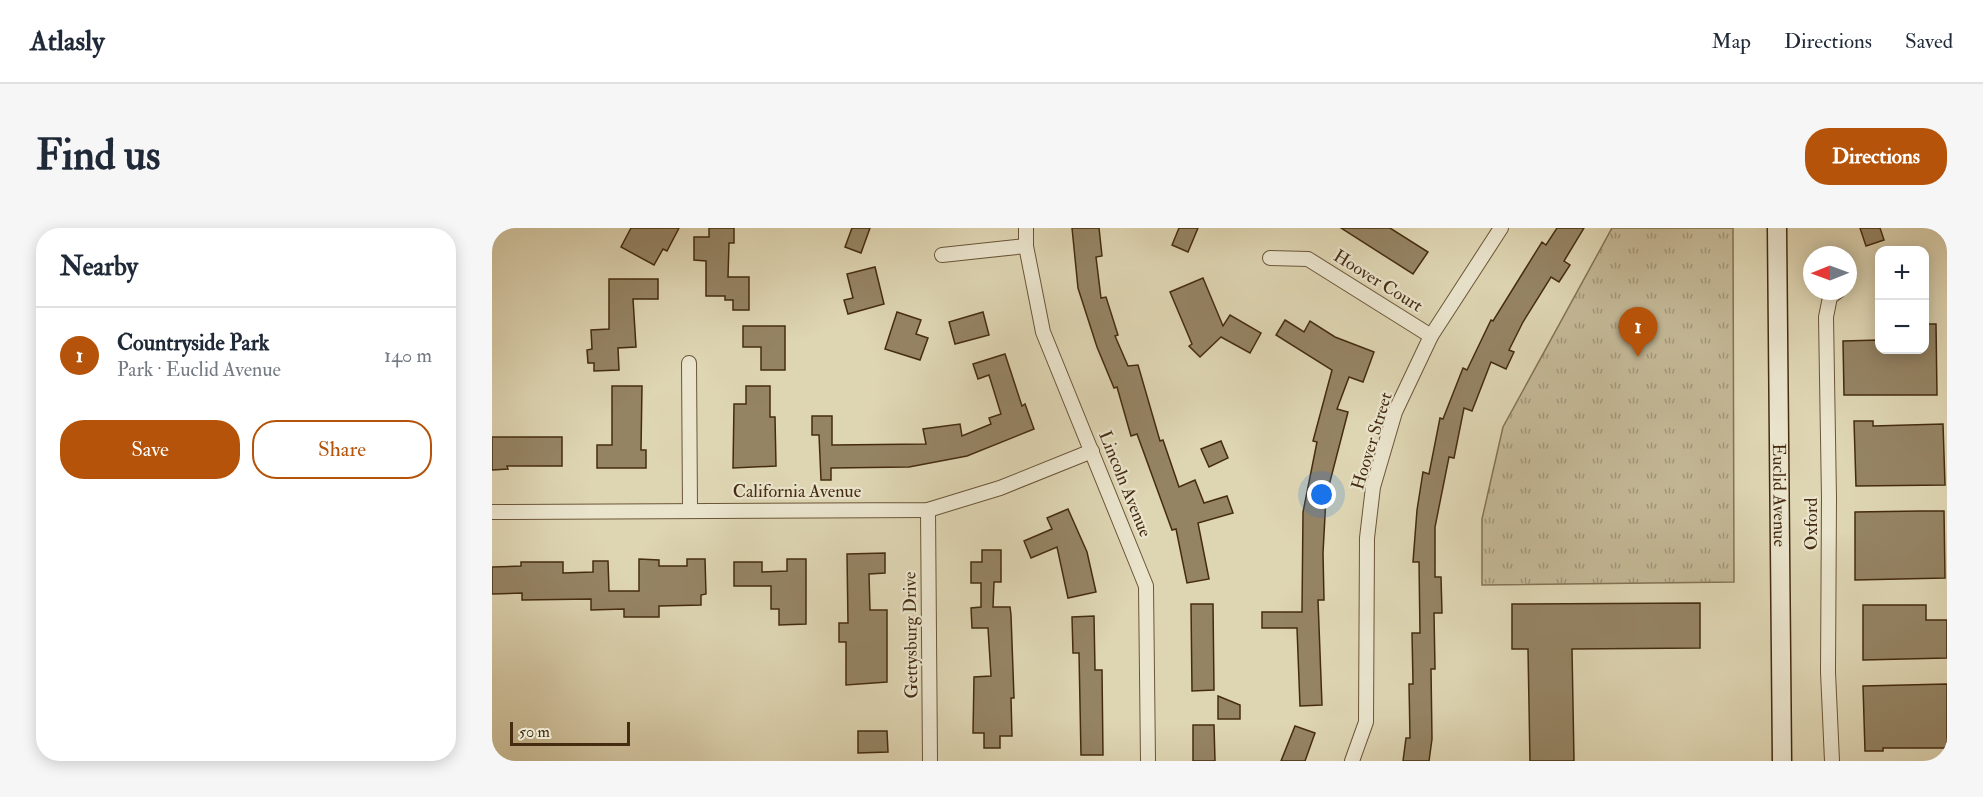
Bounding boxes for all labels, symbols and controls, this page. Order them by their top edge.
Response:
text: Atlasly [30,24,104,59]
text: Map [1711,28,1751,55]
text: Directions [1784,28,1872,55]
text: Saved [1905,28,1953,55]
button: Directions [1805,128,1947,185]
text: Find us [36,130,160,182]
street label: Hoover Court [1329,244,1427,318]
north arrow [1803,246,1857,300]
map controls [1875,246,1929,354]
button: + [1875,246,1929,300]
text: Nearby [60,251,138,283]
button: − [1875,300,1929,354]
pin: 1 [1618,308,1658,357]
text: Countryside Park [117,329,269,357]
text: 1 [76,343,83,368]
text: 140 m [384,343,432,368]
text: Park · Euclid Avenue [117,357,281,382]
street label: Hoover Street [1346,389,1398,493]
button: Save [60,420,240,479]
button: Share [252,420,432,479]
street label: Lincoln Avenue [1093,427,1157,541]
street label: Euclid Avenue [1768,443,1791,547]
street label: California Avenue [733,480,862,503]
your location [1307,480,1336,509]
street label: Oxford [1800,498,1823,550]
street label: Gettysburg Drive [898,571,924,699]
scale bar [510,719,630,746]
text: 50 m [519,722,550,742]

